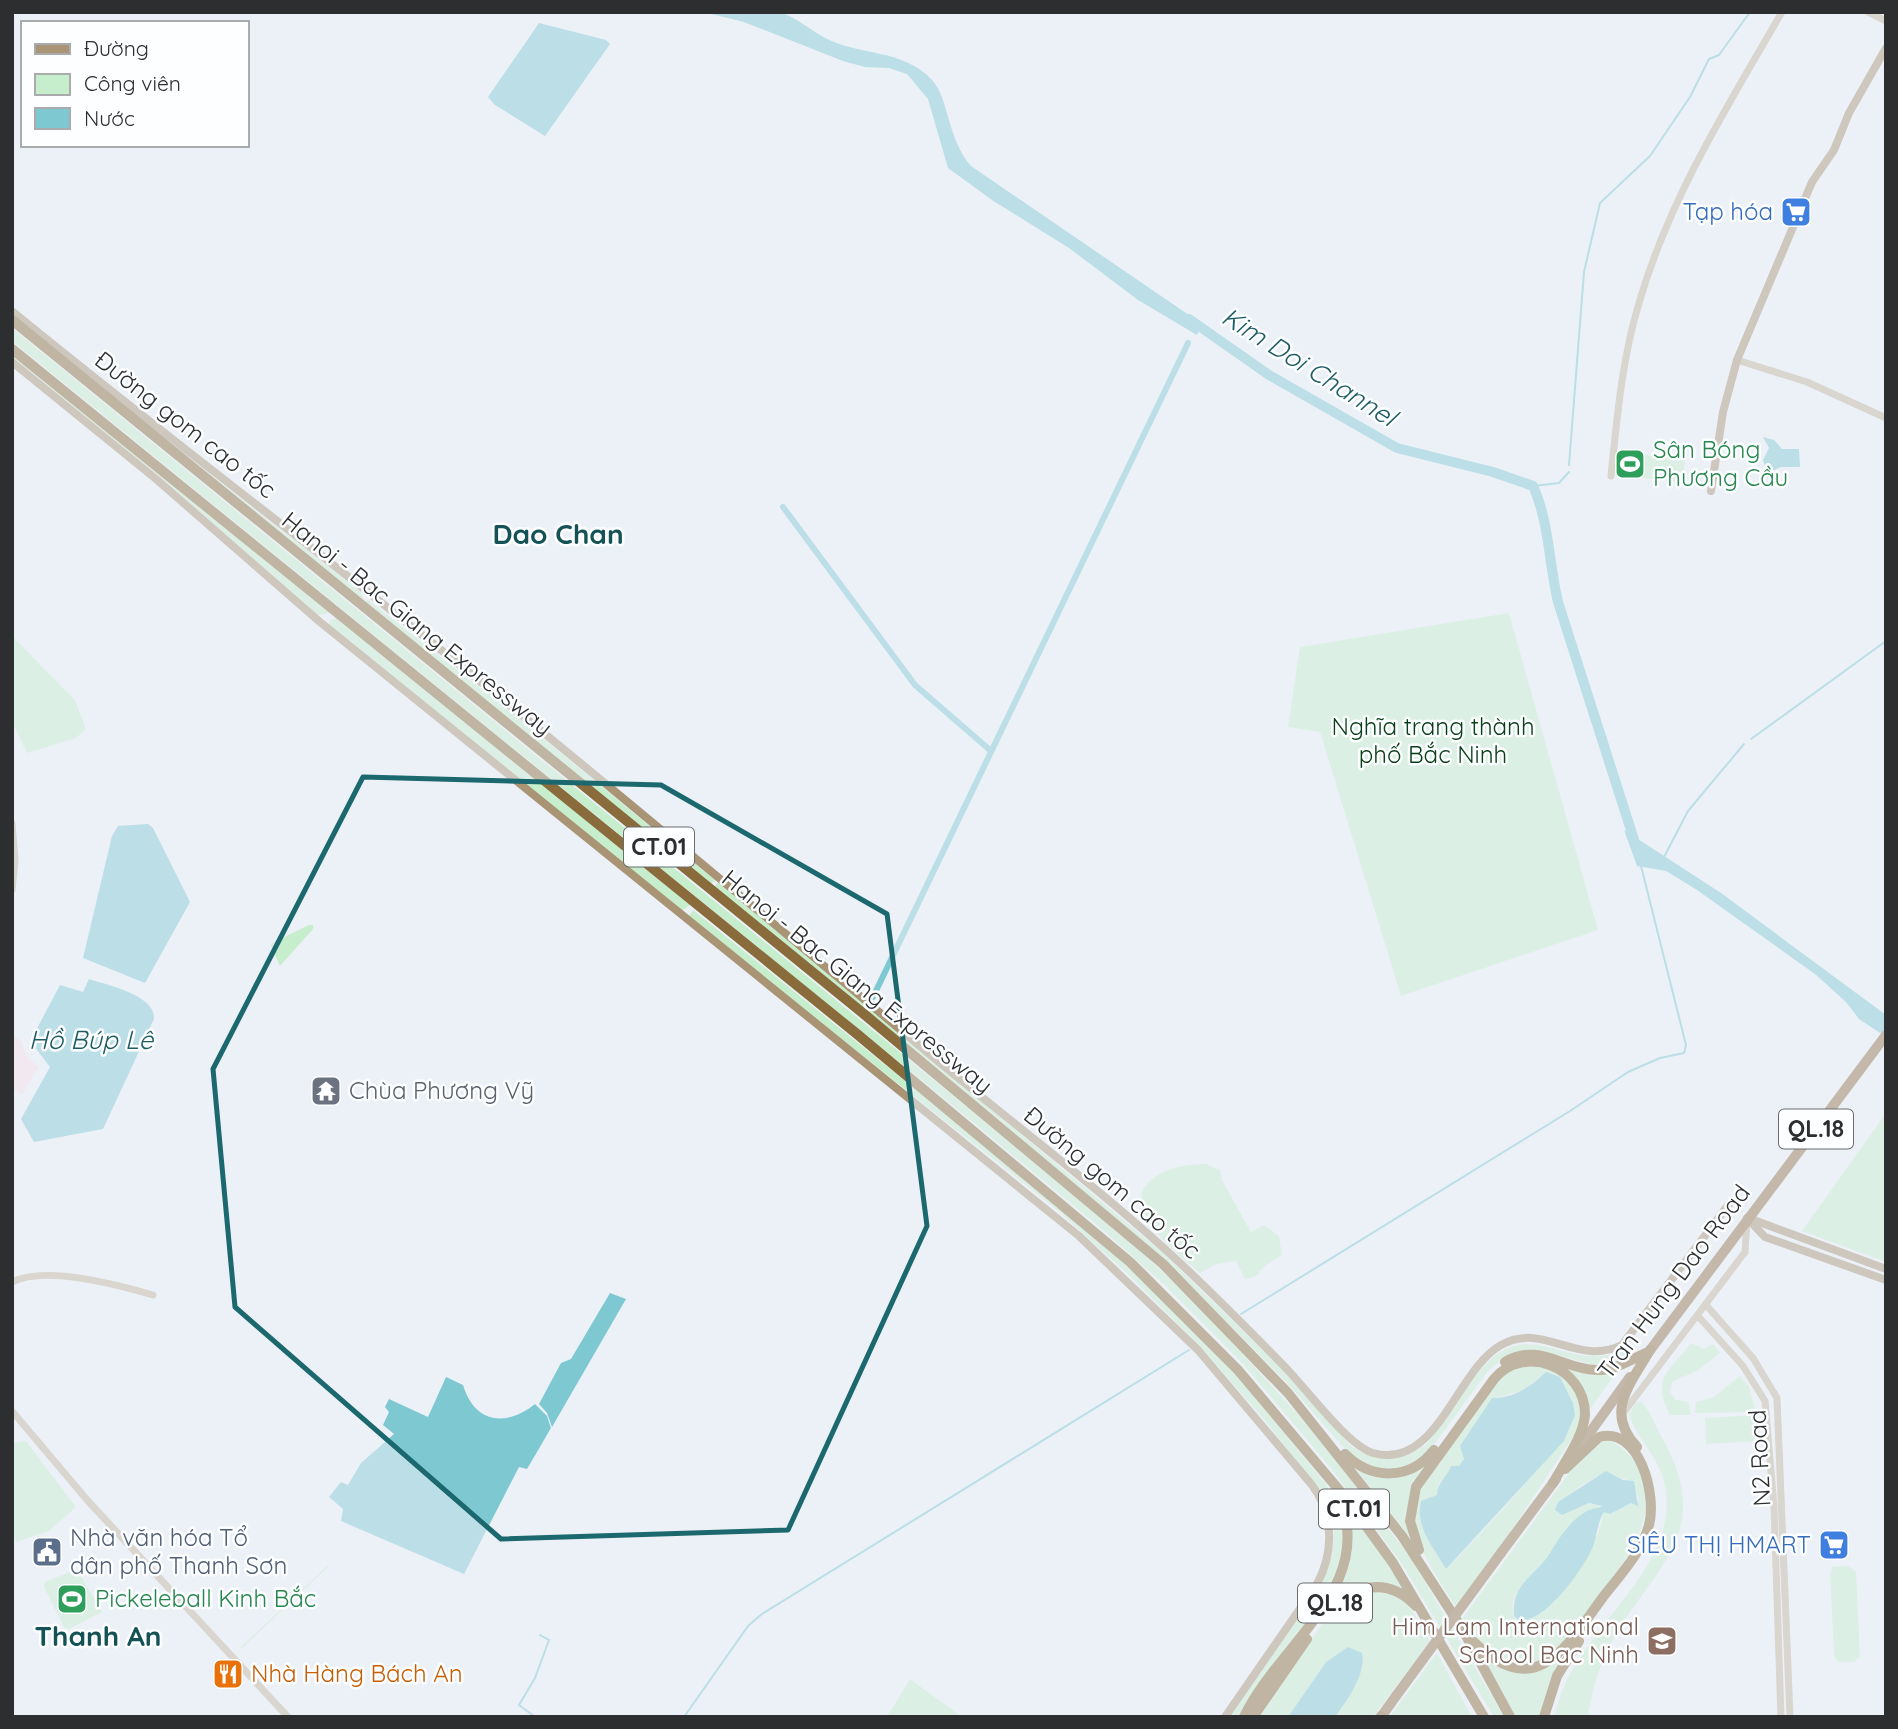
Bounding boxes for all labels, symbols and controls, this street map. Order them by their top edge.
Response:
legend [21,21,248,147]
text: Đường [84,35,149,61]
text: Công viên [84,70,181,96]
text: Nước [84,105,135,131]
supermarket icon: Tạp hóa [1779,195,1813,229]
place label: Tạp hóa [1683,196,1773,226]
water label: Kim Doi Channel [1216,300,1405,435]
street label: Đường gom cao tốc [89,344,282,504]
place label: Sân Bóng Phương Cầu [1653,434,1788,492]
sports icon: Sân Bóng Phương Cầu [1613,447,1647,481]
street label: Hanoi - Bac Giang Expressway [276,505,559,742]
district label: Dao Chan [492,516,624,551]
park label: Nghĩa trang thành phố Bắc Ninh [1331,711,1535,769]
road number: CT.01 [624,828,694,866]
street label: Hanoi - Bac Giang Expressway [716,863,999,1100]
water label: Hồ Búp Lê [29,1023,155,1056]
temple icon: Chùa Phương Vỹ [309,1074,343,1108]
place label: Chùa Phương Vỹ [349,1075,534,1105]
street label: Đường gom cao tốc [1018,1100,1207,1265]
road number: QL.18 [1779,1110,1853,1148]
street label: Tran Hung Dao Road [1590,1178,1756,1385]
street label: N2 Road [1741,1409,1777,1507]
road number: CT.01 [1319,1490,1389,1528]
place label: Nhà văn hóa Tổ dân phố Thanh Sơn [70,1522,287,1580]
supermarket icon: SIÊU THỊ HMART [1817,1528,1851,1562]
place label: SIÊU THỊ HMART [1627,1529,1811,1559]
public building icon: Nhà văn hóa Tổ dân phố Thanh Sơn [30,1535,64,1569]
sports icon: Pickeleball Kinh Bắc [55,1582,89,1616]
place label: Pickeleball Kinh Bắc [95,1583,316,1613]
road number: QL.18 [1298,1584,1372,1622]
place label: Him Lam International School Bac Ninh [1392,1611,1639,1669]
district label: Thanh An [34,1618,162,1653]
school or university icon: Him Lam International School Bac Ninh [1645,1624,1679,1658]
restaurant icon: Nhà Hàng Bách An [211,1657,245,1691]
place label: Nhà Hàng Bách An [251,1658,463,1688]

